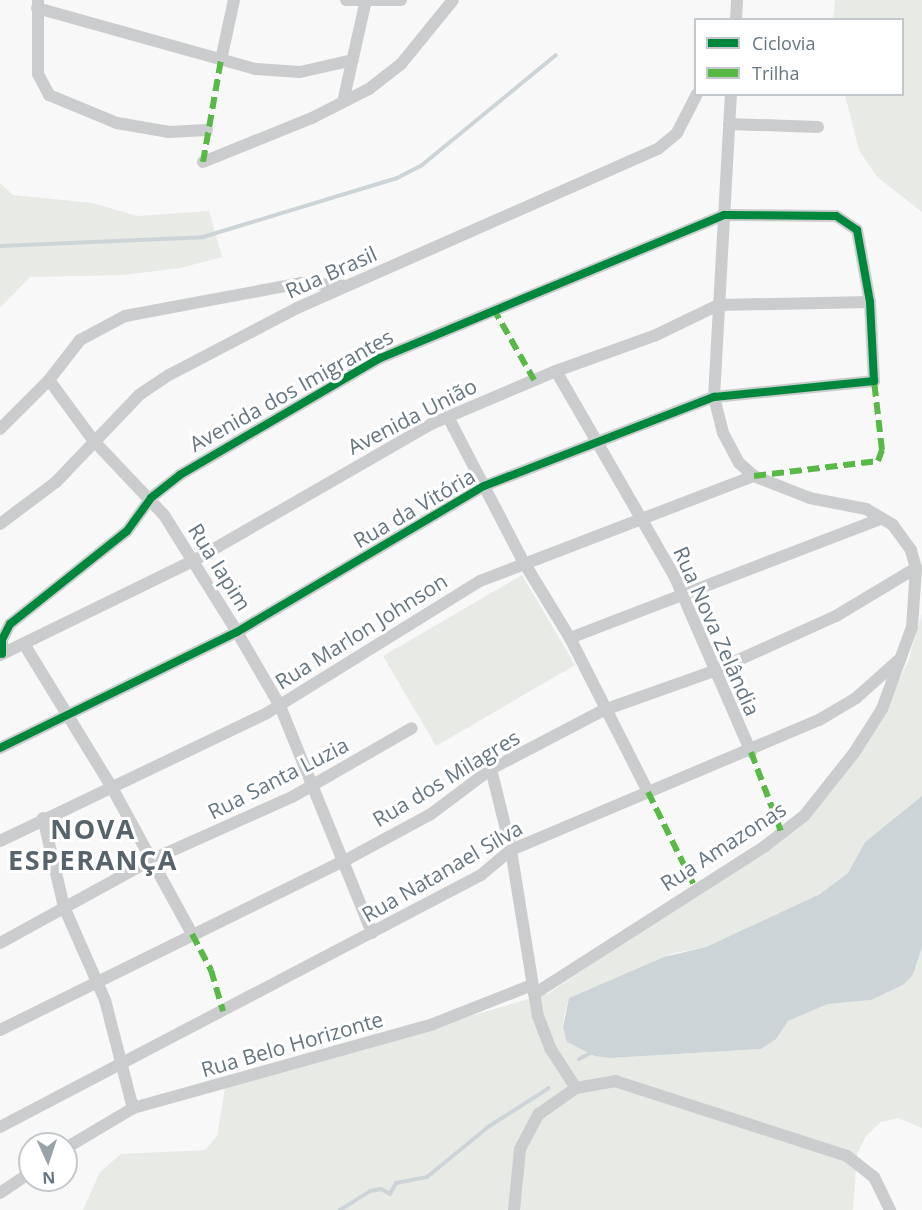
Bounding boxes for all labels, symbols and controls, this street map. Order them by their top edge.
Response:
legend [694,18,904,96]
text: Ciclovia [752,31,815,55]
text: Trilha [752,61,799,85]
street label: Rua Brasil [281,241,381,303]
street label: Avenida dos Imigrantes [185,323,397,457]
street label: Avenida União [343,373,481,459]
street label: Rua da Vitória [349,463,479,553]
street label: Rua Iapim [183,519,257,615]
street label: Rua Nova Zelândia [668,543,766,719]
street label: Rua Marlon Johnson [270,568,452,694]
street label: Rua dos Milagres [368,724,524,832]
street label: Rua Santa Luzia [204,732,352,824]
street label: Rua Amazonas [656,796,790,896]
district label: NOVA ESPERANÇA [8,812,178,875]
street label: Rua Natanael Silva [357,815,527,927]
street label: Rua Belo Horizonte [198,1006,386,1082]
north arrow [18,1132,78,1192]
text: N [42,1167,56,1189]

